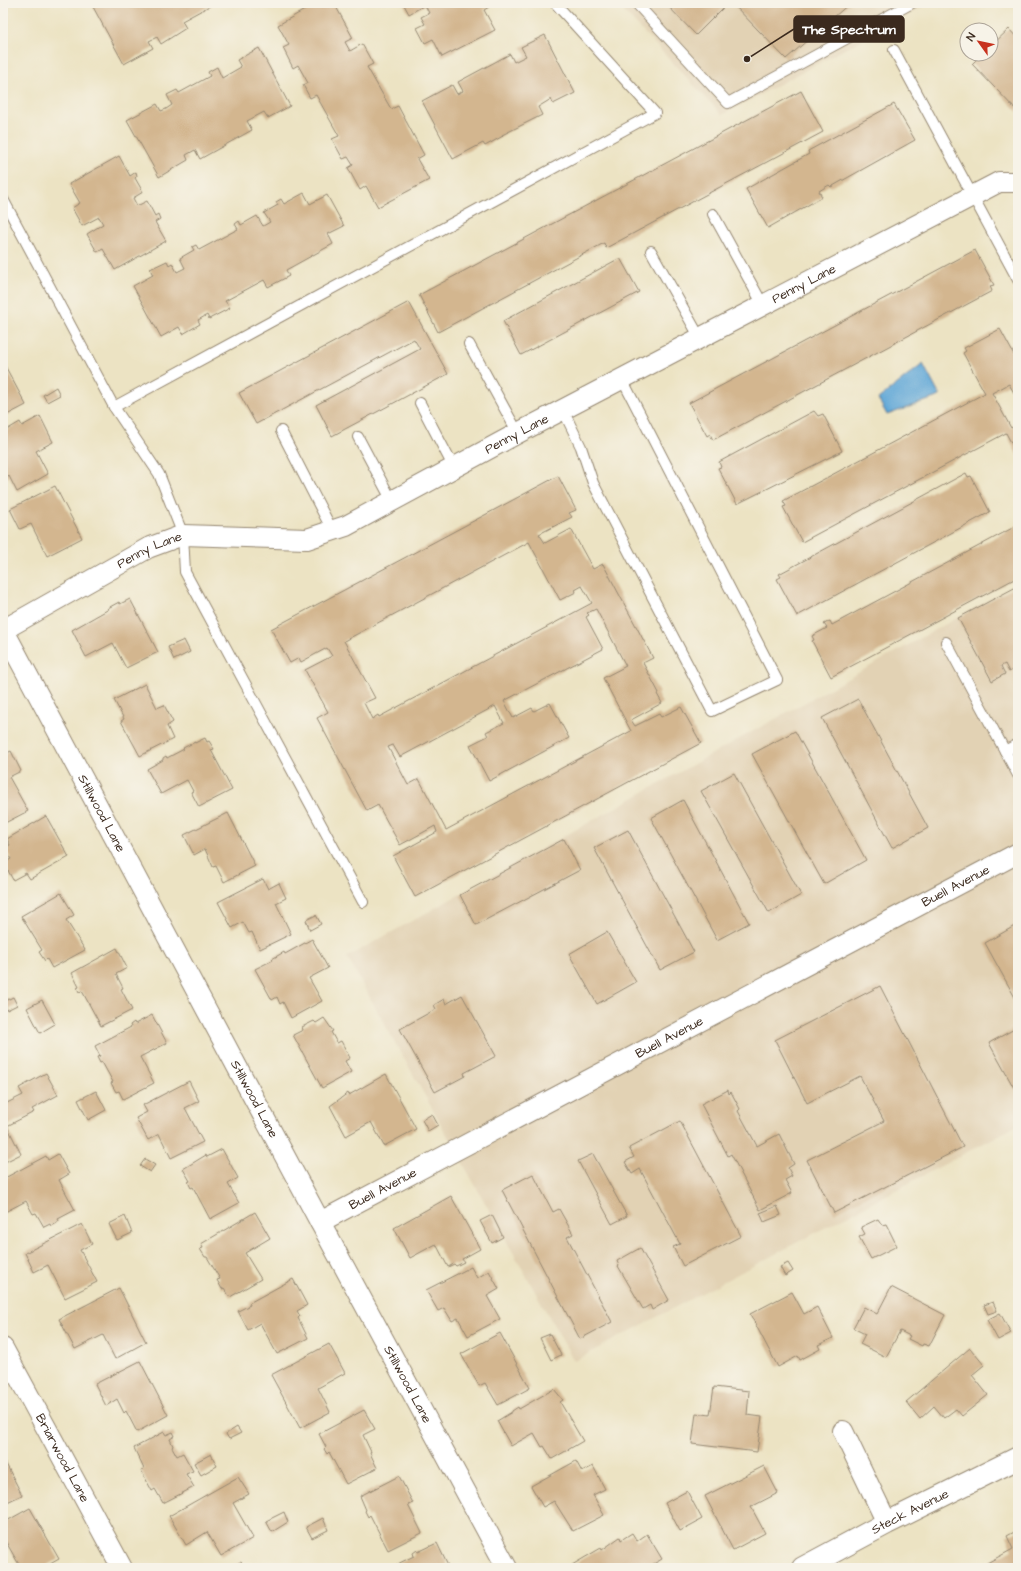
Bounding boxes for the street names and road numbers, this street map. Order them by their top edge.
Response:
street label: Penny Lane [769,260,839,308]
street label: Penny Lane [482,410,552,458]
street label: Penny Lane [114,527,184,573]
street label: Stillwood Lane [73,771,130,855]
street label: Buell Avenue [919,861,993,911]
street label: Buell Avenue [632,1012,706,1063]
street label: Stillwood Lane [226,1057,282,1141]
street label: Buell Avenue [346,1163,420,1214]
street label: Stillwood Lane [379,1342,436,1426]
street label: Briarwood Lane [31,1410,94,1506]
street label: Steck Avenue [868,1485,952,1539]

